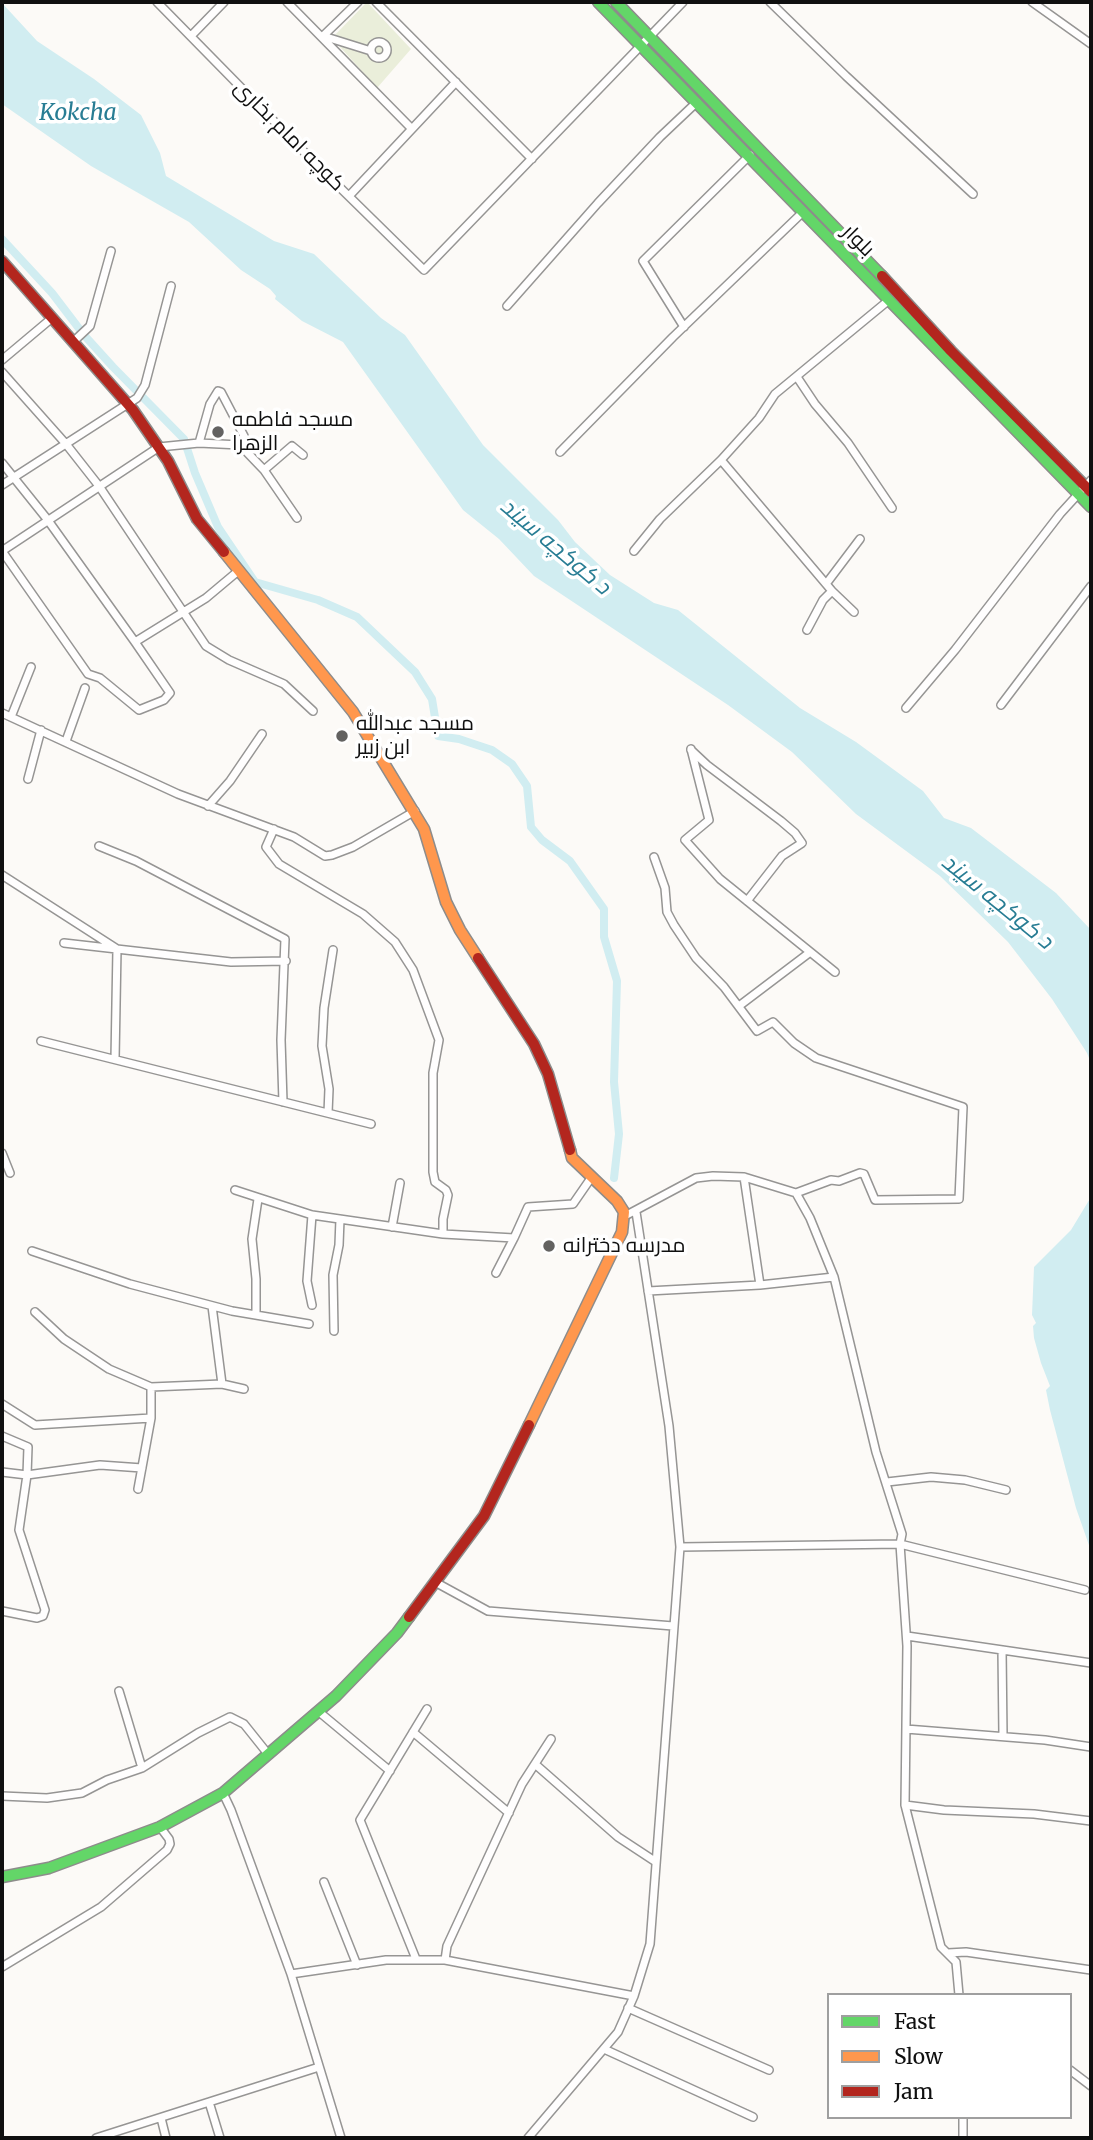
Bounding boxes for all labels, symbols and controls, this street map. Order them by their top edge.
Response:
street label: کوچه امام بخاری [228,75,350,197]
water label: Kokcha [39,99,117,127]
street label: بلوار [837,220,879,262]
place label: مسجد فاطمه الزهرا [232,407,353,457]
marker: مسجد فاطمه الزهرا [210,424,226,440]
water label: د کوکچه سیند [494,493,616,601]
place label: مسجد عبدالله ابن زبیر [356,711,474,761]
marker: مسجد عبدالله ابن زبیر [334,728,350,744]
water label: د کوکچه سیند [936,849,1058,955]
place label: مدرسه دخترانه [563,1233,685,1259]
marker: مدرسه دخترانه [541,1238,557,1254]
legend [827,1993,1072,2119]
text: Fast [894,2008,936,2035]
text: Slow [894,2043,943,2070]
text: Jam [894,2078,933,2105]

